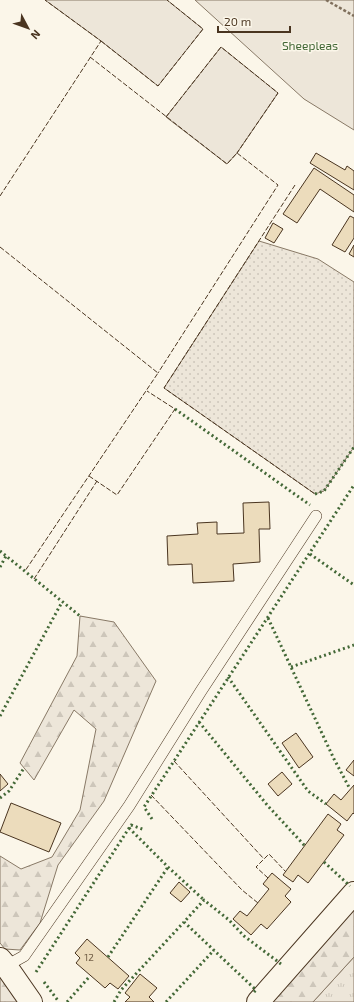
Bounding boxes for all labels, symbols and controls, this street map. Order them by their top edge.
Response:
north arrow [8,8,48,48]
scale bar [218,8,290,34]
text: 20 m [224,14,251,28]
text: N [28,28,43,42]
park label: Sheepleas [282,38,338,52]
house number: 12 [84,951,94,963]

